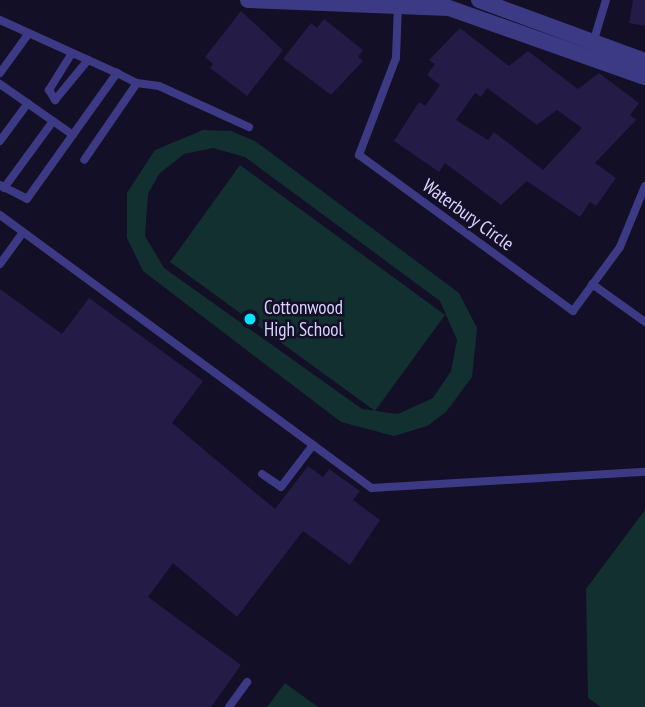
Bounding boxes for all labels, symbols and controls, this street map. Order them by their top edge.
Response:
street label: Waterbury Circle [418,174,518,256]
place label: Cottonwood High School [264,297,343,341]
marker: Cottonwood High School [242,311,258,327]

